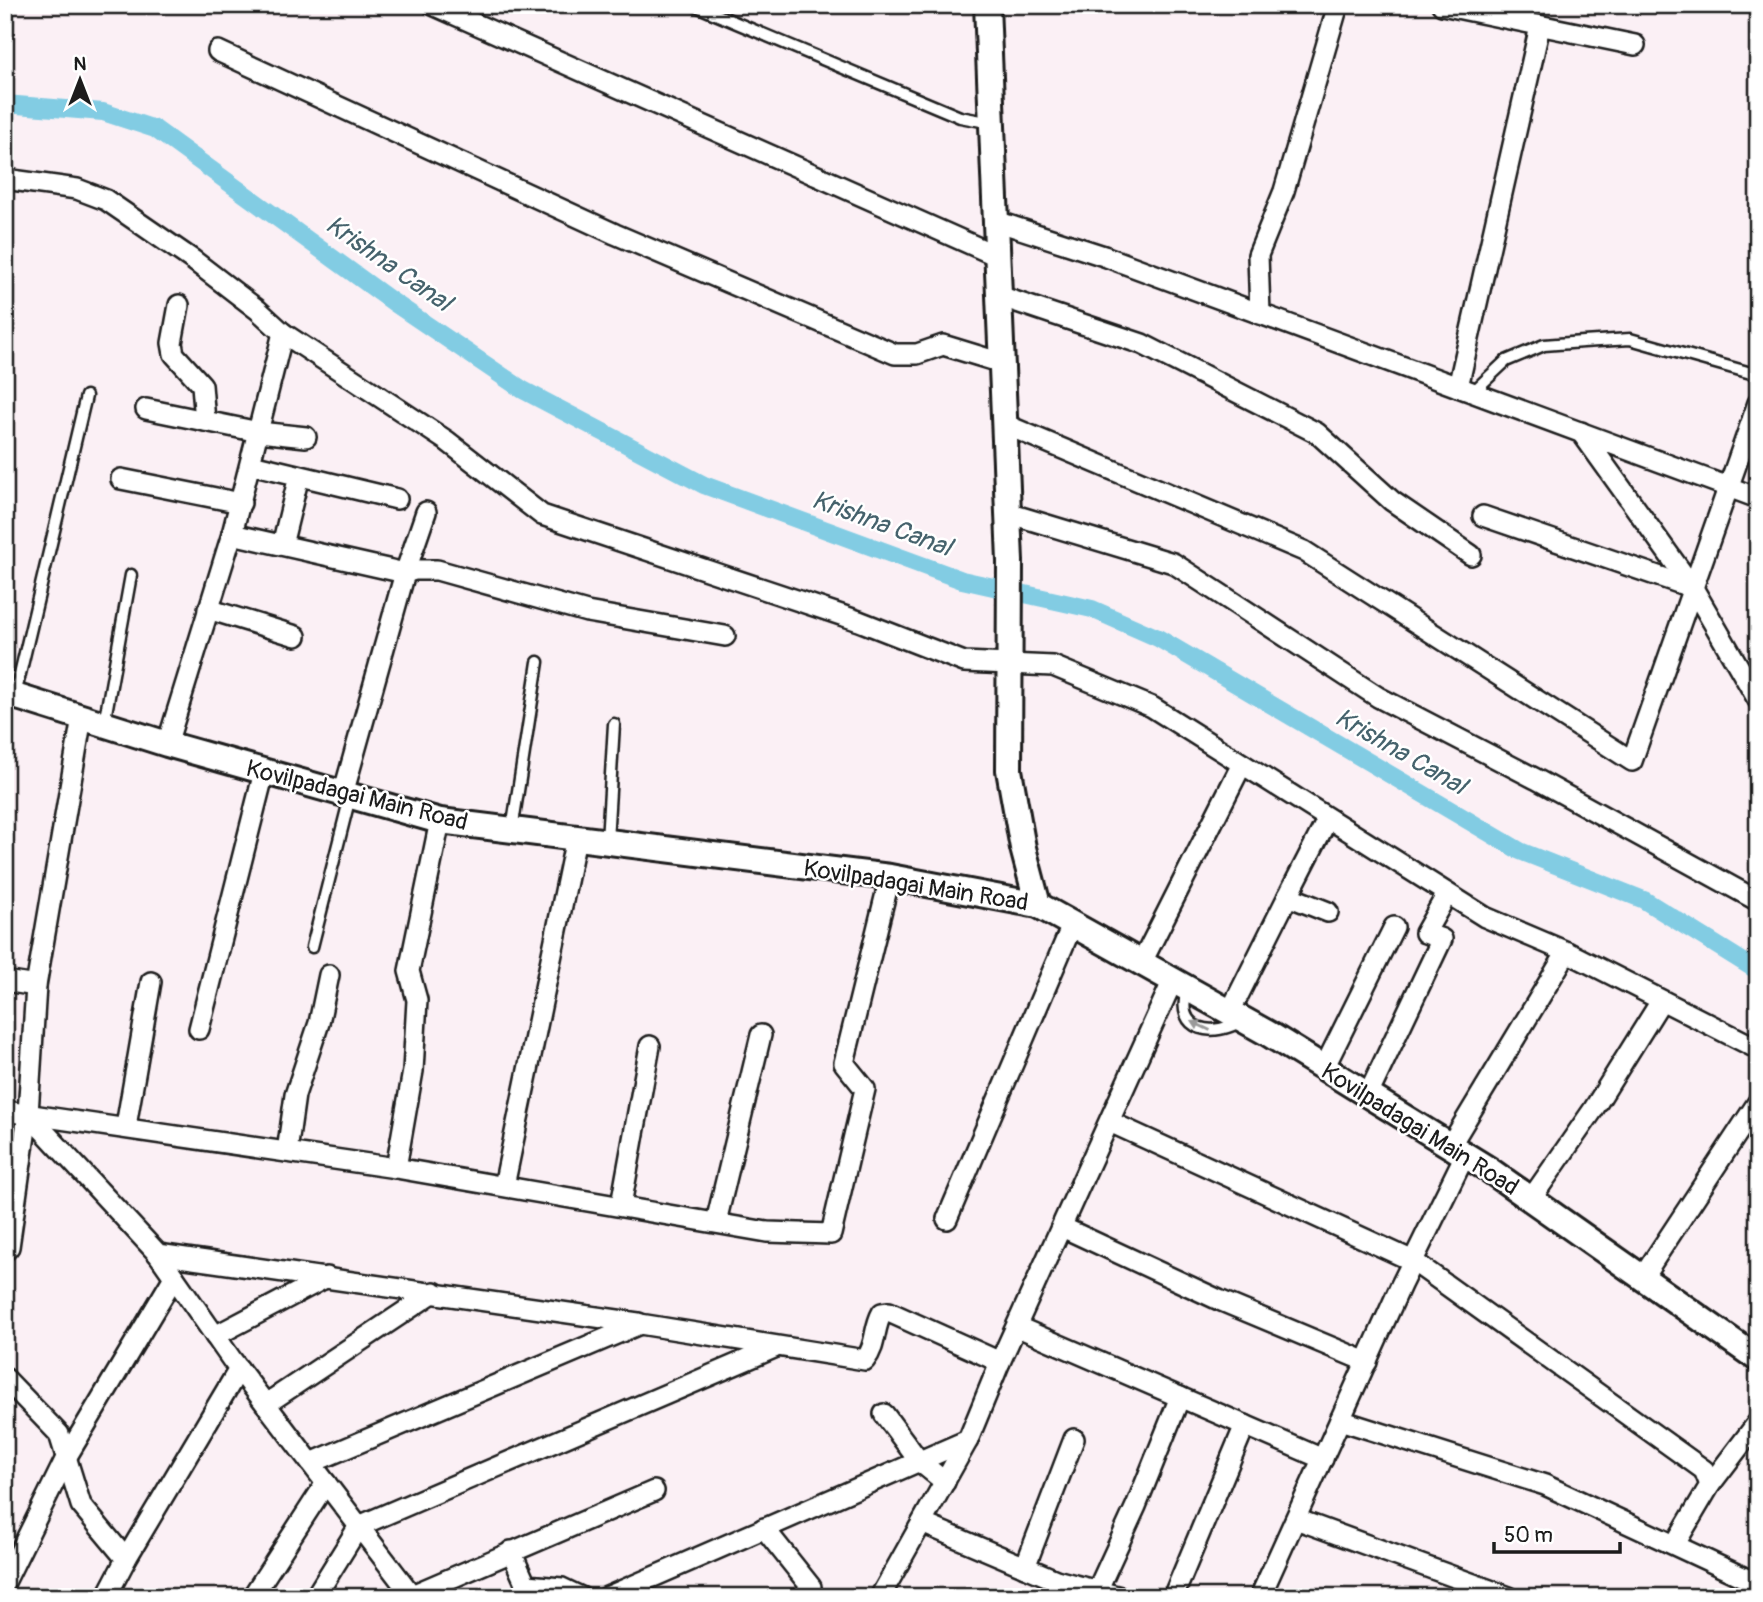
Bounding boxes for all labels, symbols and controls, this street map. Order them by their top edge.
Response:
north arrow [46,46,116,116]
text: N [74,52,87,76]
water label: Krishna Canal [319,209,460,320]
water label: Krishna Canal [807,484,958,565]
water label: Krishna Canal [1329,701,1474,804]
street label: Kovilpadagai Main Road [243,754,471,837]
street label: Kovilpadagai Main Road [801,853,1030,918]
one-way arrow [1190,1020,1211,1032]
street label: Kovilpadagai Main Road [1316,1057,1524,1202]
scale bar [1494,1511,1620,1555]
text: 50 m [1504,1522,1553,1549]

